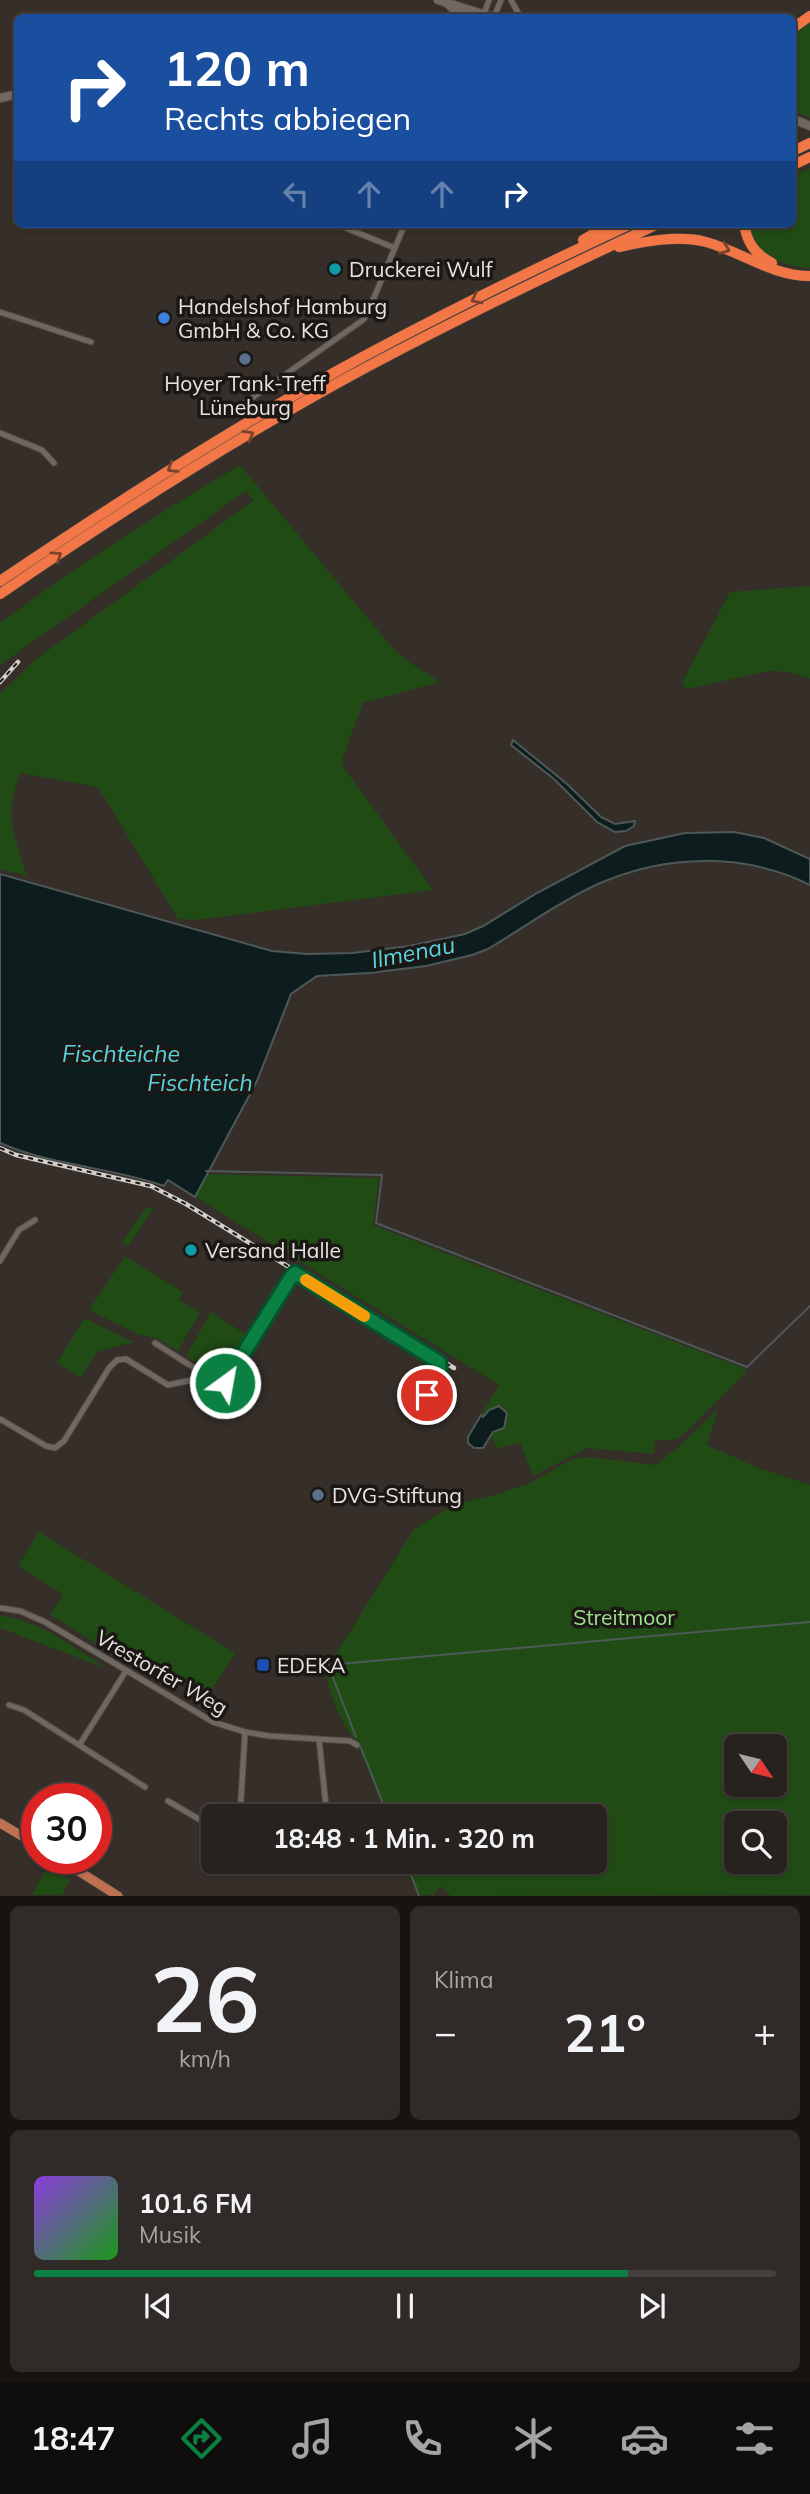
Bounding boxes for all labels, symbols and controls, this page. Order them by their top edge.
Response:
text: 120 m [164,37,310,98]
icon: right [49,42,140,133]
text: Rechts abbiegen [164,98,411,138]
icon: left [277,175,315,213]
icon: ahead [350,175,388,213]
icon: ahead [423,175,461,213]
icon: right [496,175,534,213]
one-way arrow [719,241,731,255]
place label: Druckerei Wulf [349,256,494,282]
marker: Druckerei Wulf [327,261,343,277]
one-way arrow [471,290,483,304]
place label: Handelshof Hamburg GmbH & Co. KG [178,293,387,343]
marker: Handelshof Hamburg GmbH & Co. KG [156,310,172,326]
marker: Hoyer Tank-Treff Lüneburg [237,351,253,367]
place label: Hoyer Tank-Treff Lüneburg [164,370,327,420]
one-way arrow [242,430,255,443]
one-way arrow [166,460,179,473]
one-way arrow [49,551,62,564]
water label: Ilmenau [369,930,457,974]
water label: Fischteiche [62,1039,180,1068]
water label: Fischteich [147,1068,253,1097]
place label: Versand Halle [205,1237,341,1263]
marker: Versand Halle [183,1242,199,1258]
position arrow [188,1346,262,1420]
pin [397,1365,457,1425]
icon: arrive [408,1376,446,1414]
place label: DVG-Stiftung [332,1482,462,1508]
marker: DVG-Stiftung [310,1487,326,1503]
park label: Streitmoor [573,1604,675,1630]
street label: Vrestorfer Weg [92,1624,232,1720]
place label: EDEKA [277,1652,346,1678]
marker: EDEKA [255,1657,271,1673]
north arrow [724,1734,788,1797]
map controls [724,1734,787,1874]
speed limit sign: 30 [21,1783,112,1874]
button: search [724,1811,787,1874]
text: 18:48 · 1 Min. · 320 m [273,1822,535,1855]
text: 26 [150,1941,260,2055]
text: Klima [434,1965,494,1994]
text: 21° [564,2000,646,2065]
text: − [434,2008,457,2056]
text: + [753,2008,776,2056]
text: km/h [179,2044,231,2073]
text: 101.6 FM [139,2187,252,2220]
text: Musik [139,2220,201,2249]
icon: previous [139,2287,177,2325]
icon: pause [386,2287,424,2325]
icon: next [633,2287,671,2325]
icon: directions [177,2414,226,2463]
icon: music [288,2414,337,2463]
icon: phone [398,2414,447,2463]
icon: climate [509,2414,558,2463]
icon: car [620,2414,669,2463]
icon: filters [730,2414,779,2463]
text: 18:47 [31,2418,116,2458]

